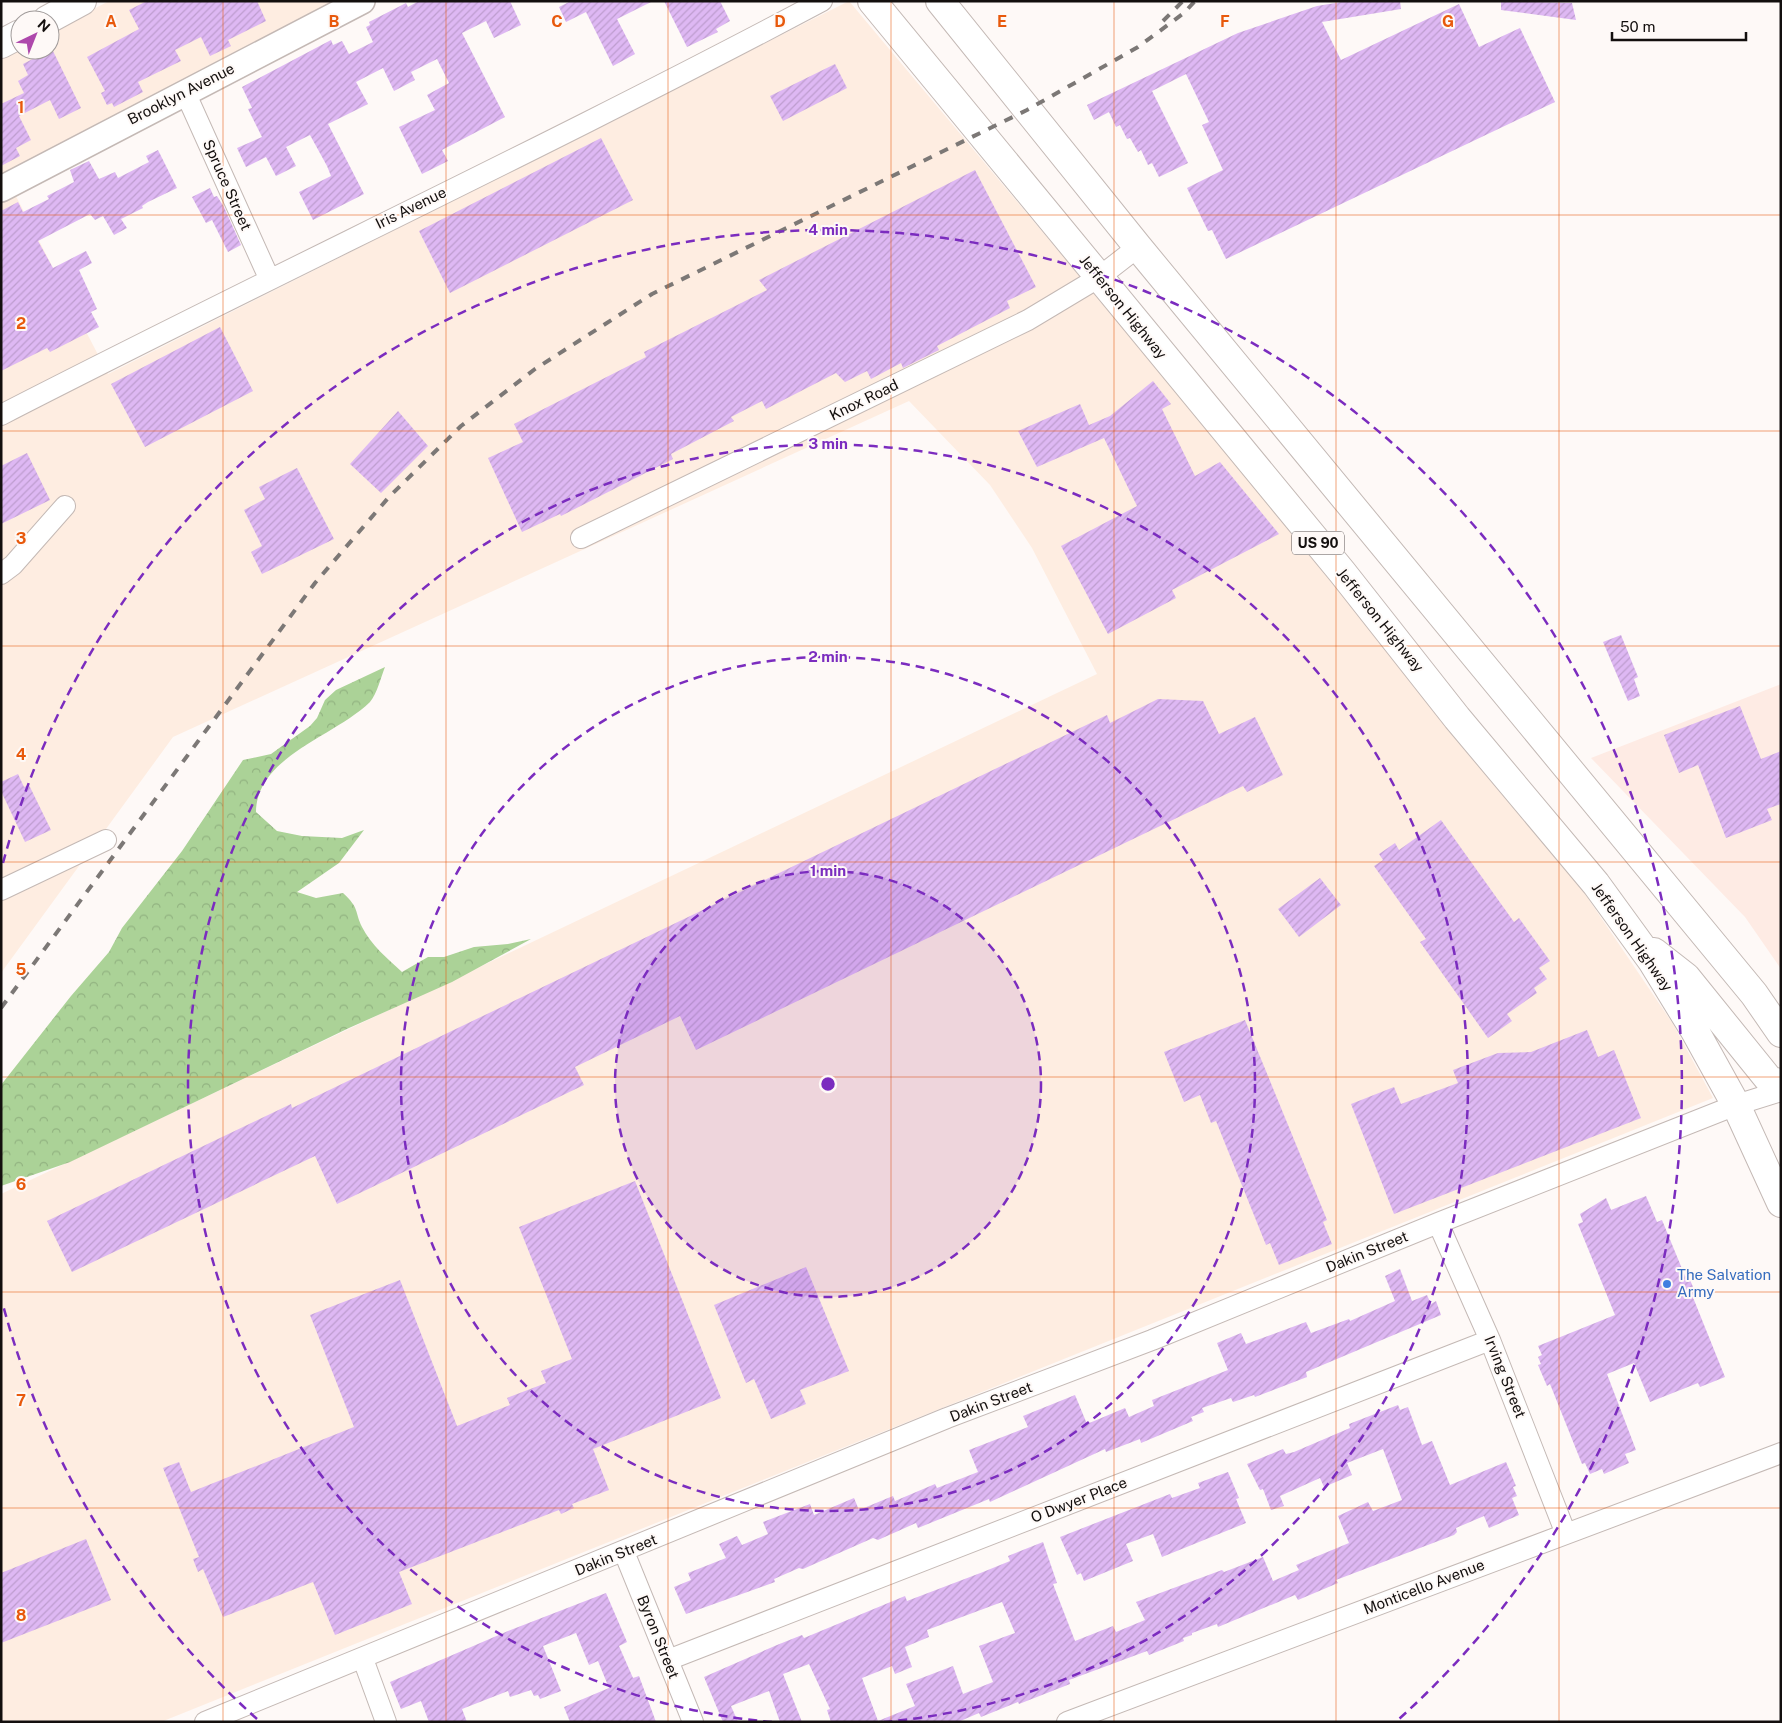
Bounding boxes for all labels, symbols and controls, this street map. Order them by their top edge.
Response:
north arrow [10,10,60,60]
scale bar [1612,10,1746,42]
text: A [105,12,117,31]
text: B [329,12,340,31]
text: C [551,12,563,31]
text: D [774,12,786,31]
text: E [997,12,1007,31]
text: F [1220,12,1230,31]
text: G [1442,12,1454,31]
text: N [34,16,53,35]
text: 50 m [1620,18,1655,35]
street label: Brooklyn Avenue [125,59,237,128]
text: 1 [18,98,24,117]
street label: Spruce Street [200,137,255,233]
street label: Iris Avenue [373,183,449,232]
text: 4 min [808,221,848,238]
street label: Jefferson Highway [1076,251,1170,362]
text: 2 [16,314,26,333]
street label: Knox Road [827,376,901,424]
text: 3 min [808,435,848,452]
text: 3 [16,529,26,548]
road number: US 90 [1292,532,1344,554]
street label: Jefferson Highway [1333,564,1427,675]
text: 2 min [808,648,848,665]
text: 4 [16,745,27,764]
text: 1 min [810,862,846,879]
street label: Jefferson Highway [1589,879,1676,994]
text: 5 [16,960,27,979]
centre of rings [819,1075,837,1093]
text: 6 [16,1175,26,1194]
street label: Dakin Street [1323,1227,1411,1276]
place label: The Salvation Army [1677,1266,1771,1300]
marker: The Salvation Army [1661,1278,1673,1290]
street label: Irving Street [1481,1333,1530,1421]
street label: Dakin Street [947,1378,1035,1425]
text: 7 [16,1391,26,1410]
street label: O Dwyer Place [1028,1473,1129,1526]
street label: Dakin Street [572,1530,660,1579]
street label: Monticello Avenue [1361,1556,1487,1617]
street label: Byron Street [634,1593,683,1681]
text: 8 [16,1606,27,1625]

